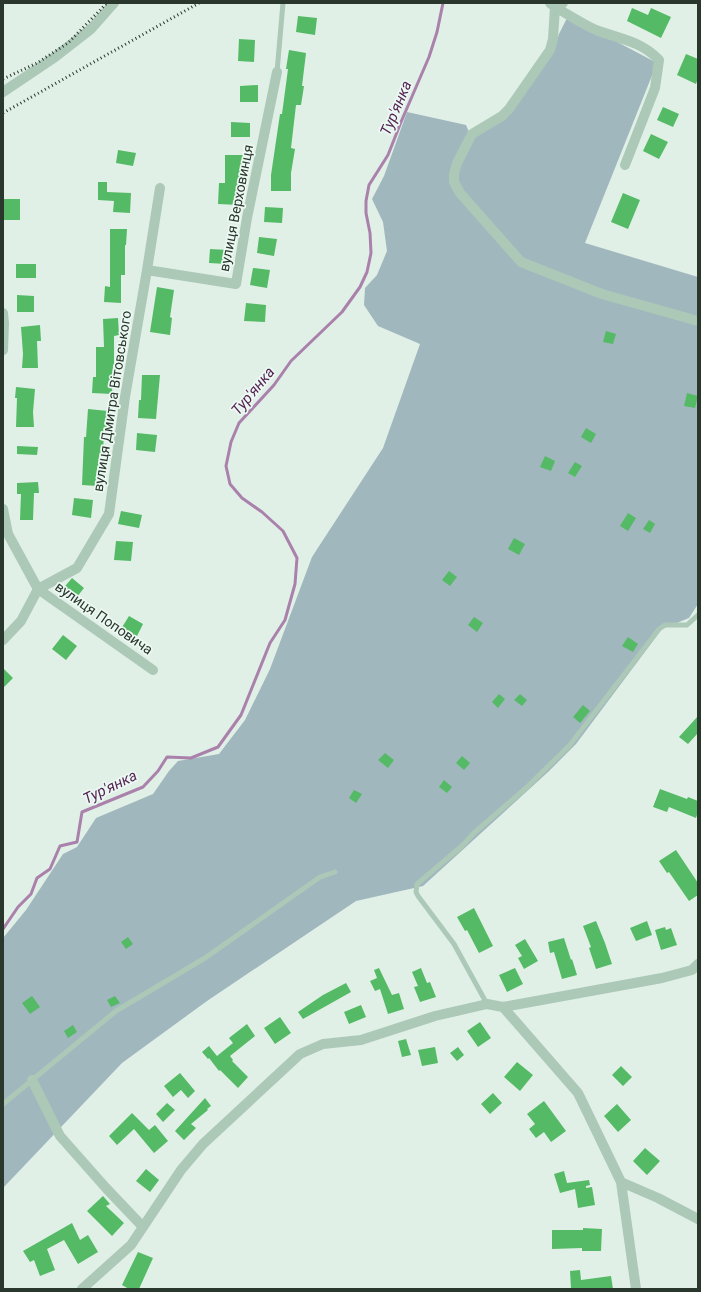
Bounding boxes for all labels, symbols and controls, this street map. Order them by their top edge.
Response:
water label: Тур'янка [376,78,416,138]
street label: вулиця Верховинця [216,143,256,273]
street label: вулиця Дмитра Вітовського [90,309,134,493]
water label: Тур'янка [228,363,278,419]
street label: вулиця Поповича [52,578,156,658]
water label: Тур'янка [80,766,140,808]

